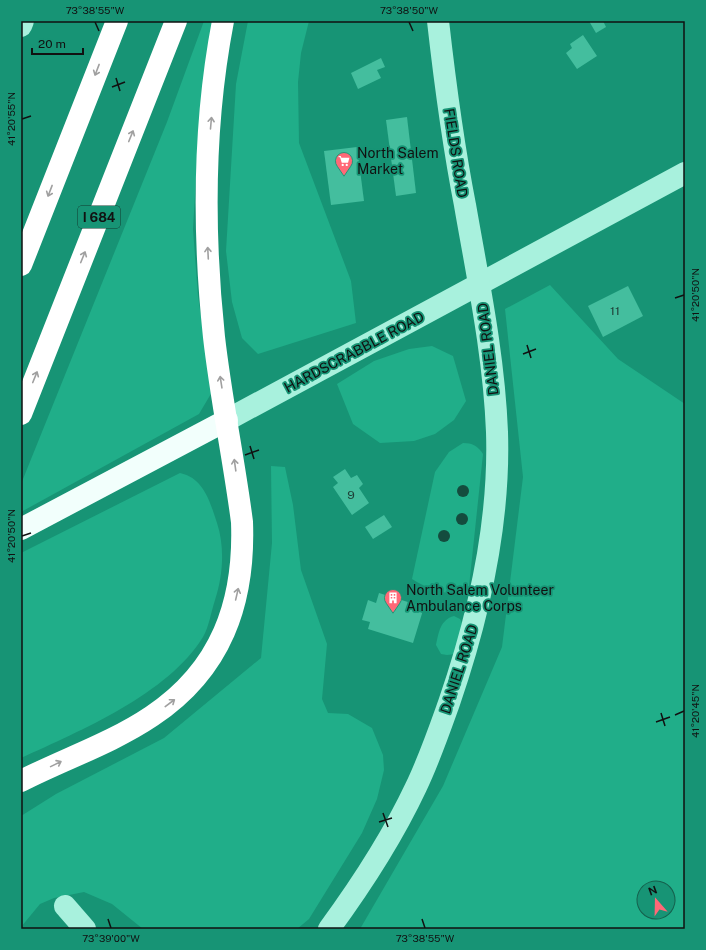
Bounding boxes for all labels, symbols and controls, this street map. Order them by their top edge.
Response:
text: 73°38'55"W [66,4,125,16]
text: 73°38'50"W [380,4,439,16]
scale bar [32,30,83,56]
text: 20 m [38,37,66,51]
one-way arrow [93,64,101,76]
text: 41°20'55"N [5,92,17,146]
street label: FIELDS ROAD [441,107,471,199]
one-way arrow [207,117,214,130]
one-way arrow [127,130,135,142]
place label: North Salem Market [357,145,439,177]
supermarket icon: North Salem Market [334,151,354,176]
one-way arrow [45,185,53,197]
road number: I 684 [78,206,120,228]
one-way arrow [204,246,212,259]
one-way arrow [80,251,87,263]
text: 41°20'50"N [689,268,701,322]
street label: DANIEL ROAD [474,302,502,396]
house number: 11 [610,304,620,318]
street label: HARDSCRABBLE ROAD [281,308,427,396]
one-way arrow [32,372,40,384]
one-way arrow [217,376,225,389]
one-way arrow [231,459,239,472]
house number: 9 [347,488,355,502]
text: 41°20'50"N [5,509,17,563]
place label: North Salem Volunteer Ambulance Corps [406,582,554,614]
one-way arrow [234,588,242,601]
building icon: North Salem Volunteer Ambulance Corps [383,588,403,613]
street label: DANIEL ROAD [437,622,481,716]
text: 41°20'45"N [689,684,701,738]
one-way arrow [165,698,176,707]
one-way arrow [50,760,62,767]
north arrow [636,880,676,920]
text: N [646,883,659,898]
text: 73°39'00"W [82,932,140,944]
text: 73°38'55"W [396,932,455,944]

